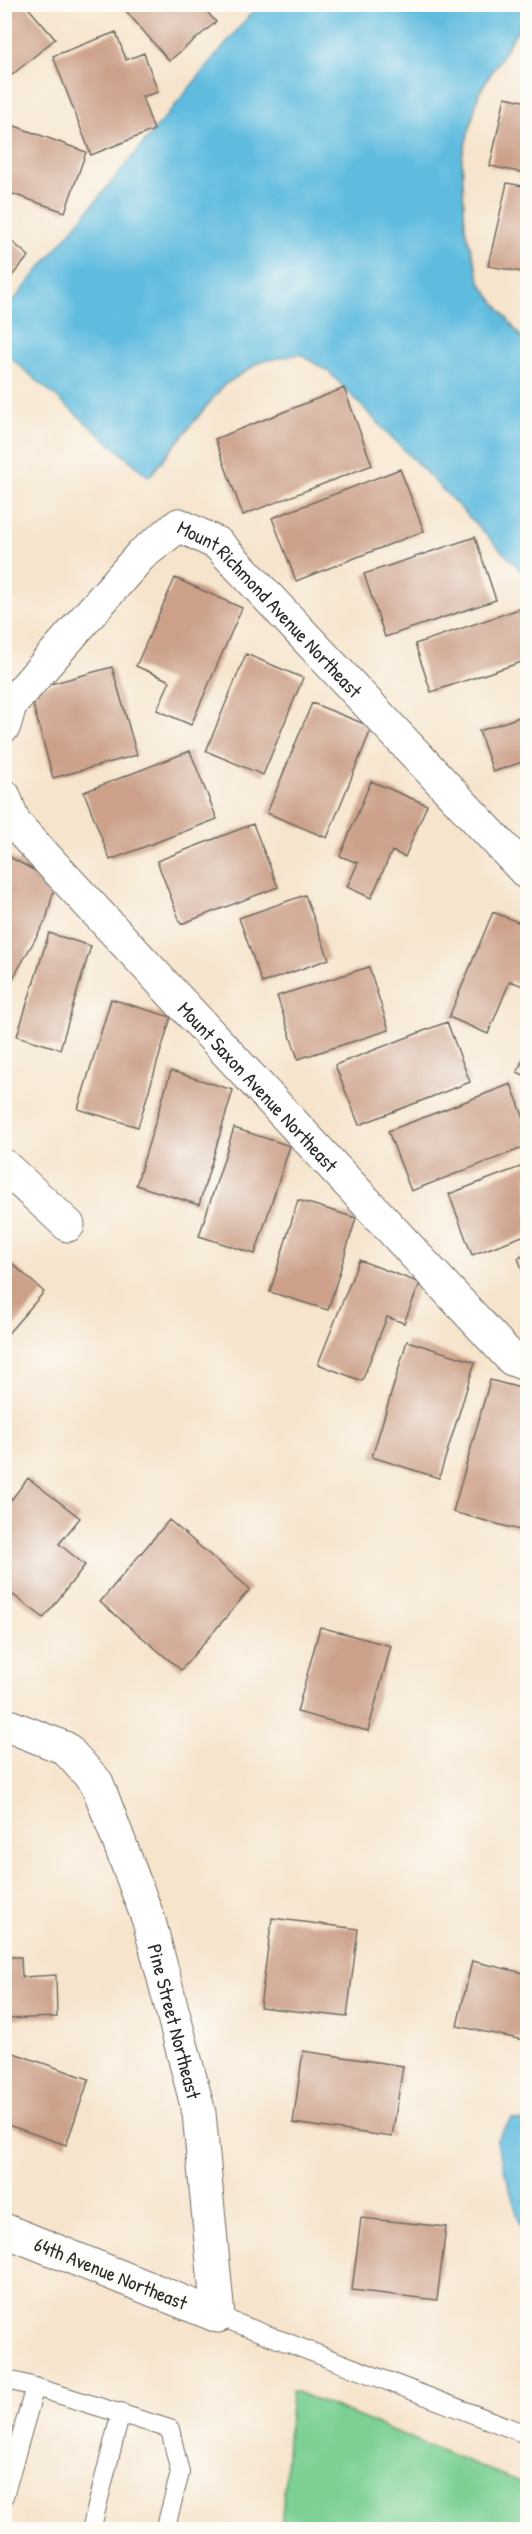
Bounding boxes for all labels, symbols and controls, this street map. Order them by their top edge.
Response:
street label: Mount Richmond Avenue Northeast [173,513,369,704]
street label: Mount Saxon Avenue Northeast [172,995,345,1178]
street label: Pine Street Northeast [142,1941,208,2103]
street label: 64th Avenue Northeast [30,2230,193,2316]

